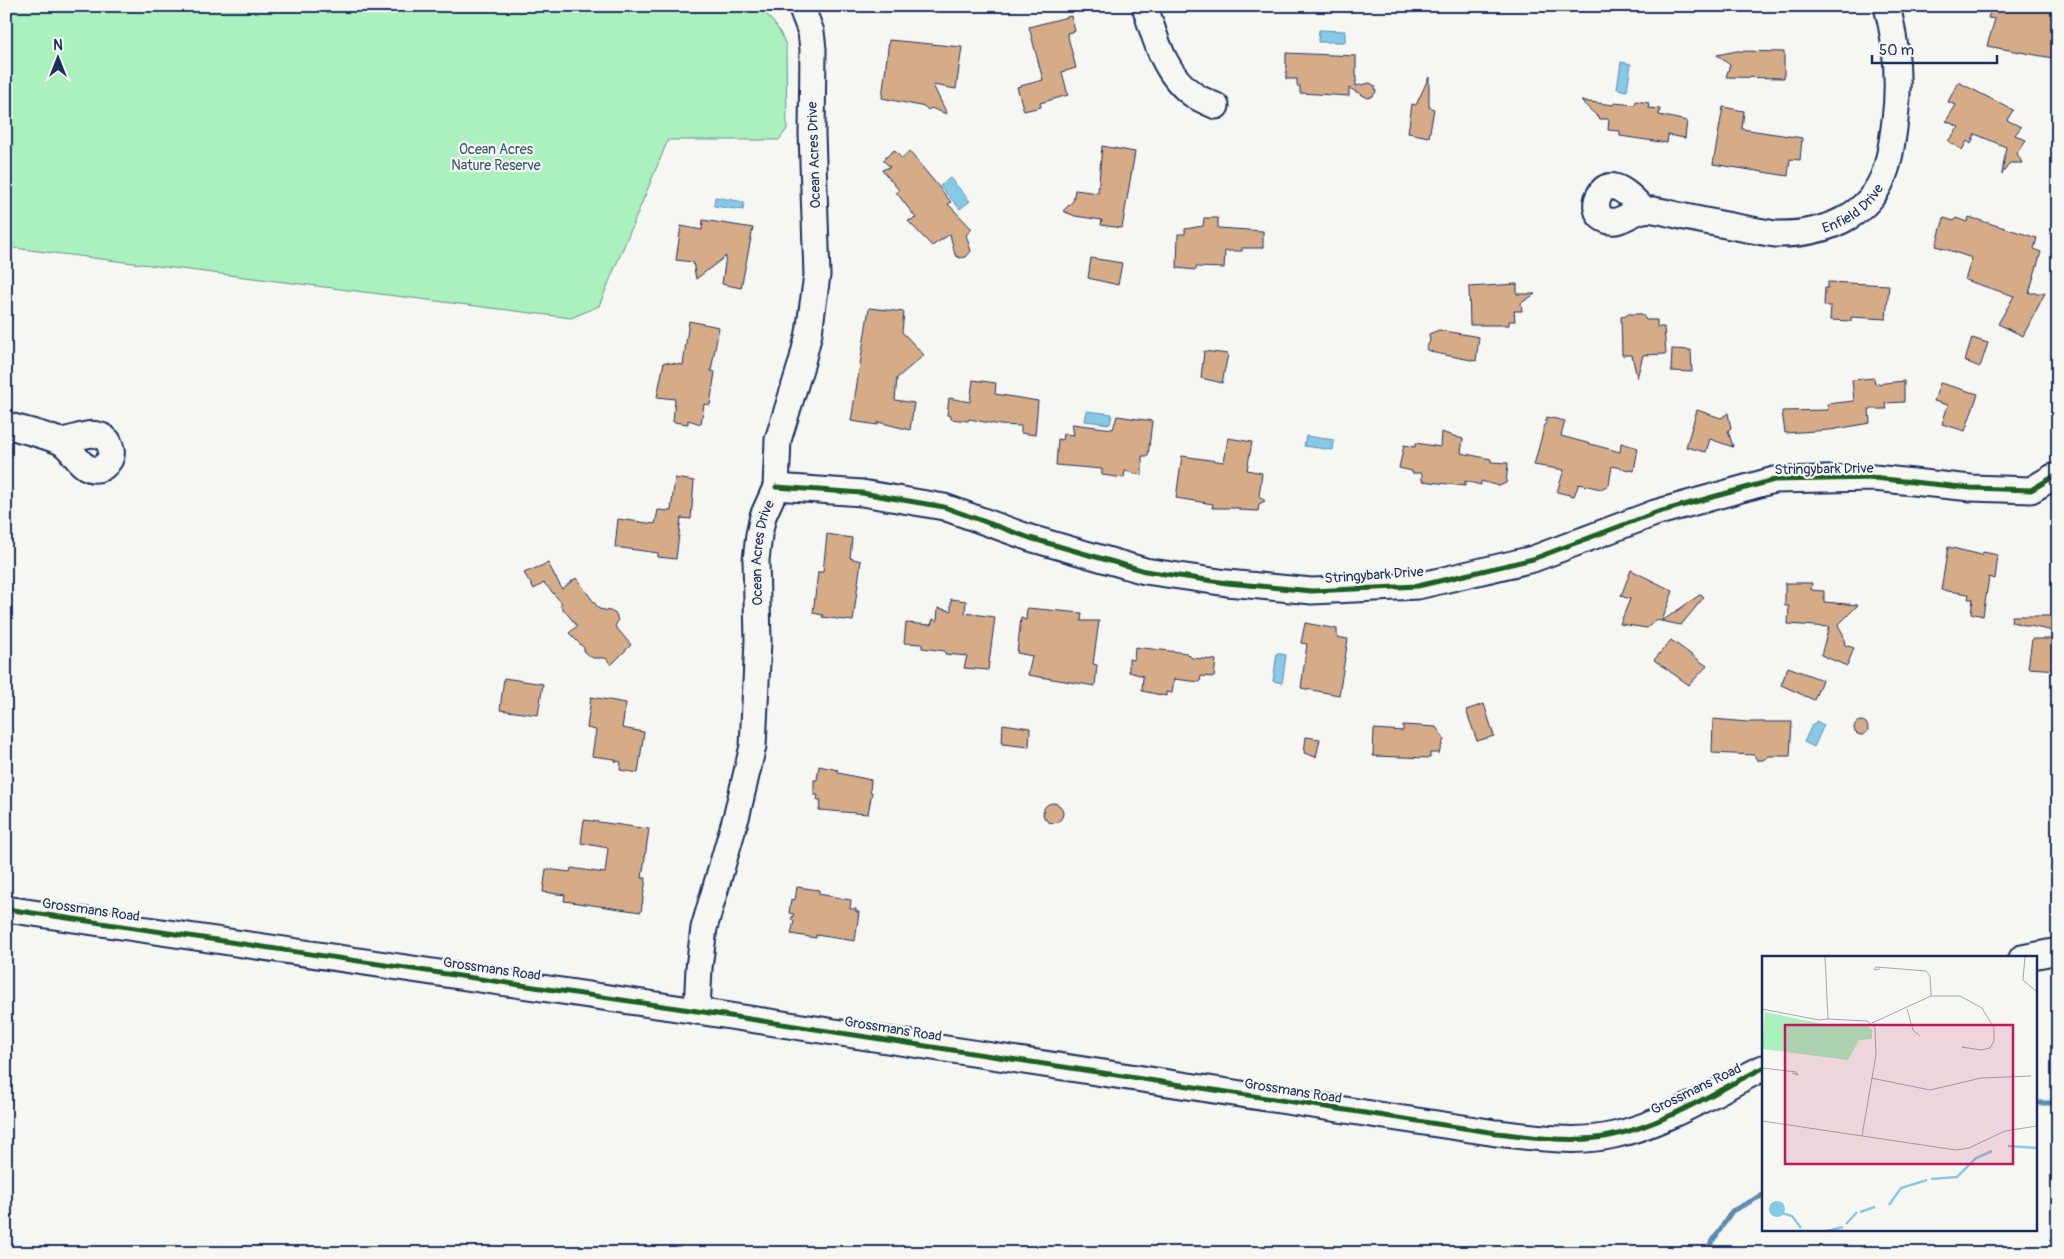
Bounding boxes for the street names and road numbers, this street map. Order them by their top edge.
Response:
street label: Ocean Acres Drive [804,101,824,209]
street label: Enfield Drive [1820,181,1887,236]
street label: Stringybark Drive [1774,460,1874,478]
street label: Ocean Acres Drive [747,497,778,606]
street label: Stringybark Drive [1324,563,1424,587]
street label: Grossmans Road [41,895,141,925]
street label: Grossmans Road [442,954,542,984]
street label: Grossmans Road [843,1013,943,1045]
street label: Grossmans Road [1648,1060,1744,1118]
street label: Grossmans Road [1243,1075,1343,1107]

